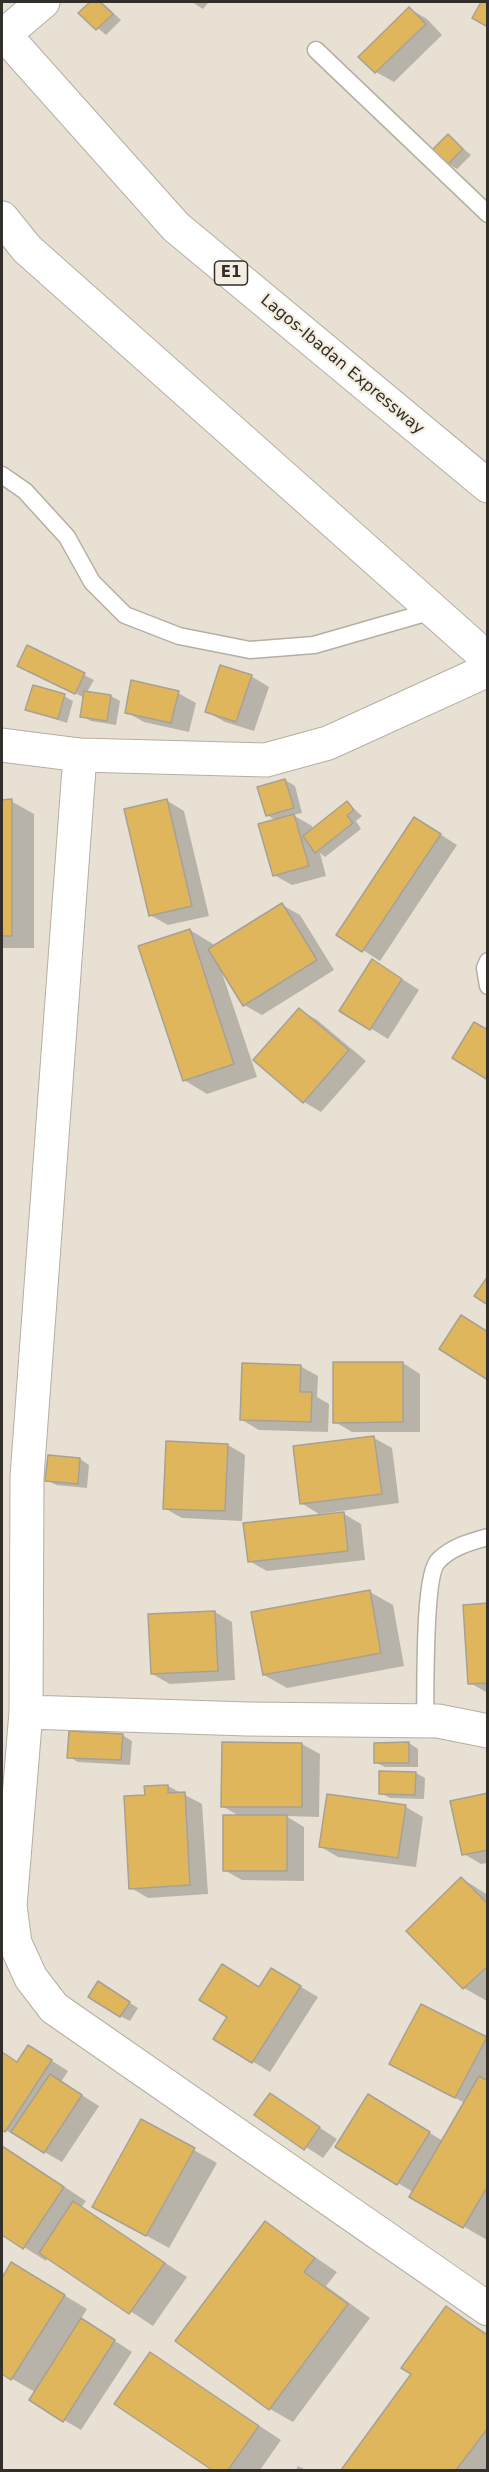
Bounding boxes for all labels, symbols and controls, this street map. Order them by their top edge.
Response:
road number: E1 [214,261,248,285]
street label: Lagos-Ibadan Expressway [256,291,428,439]

